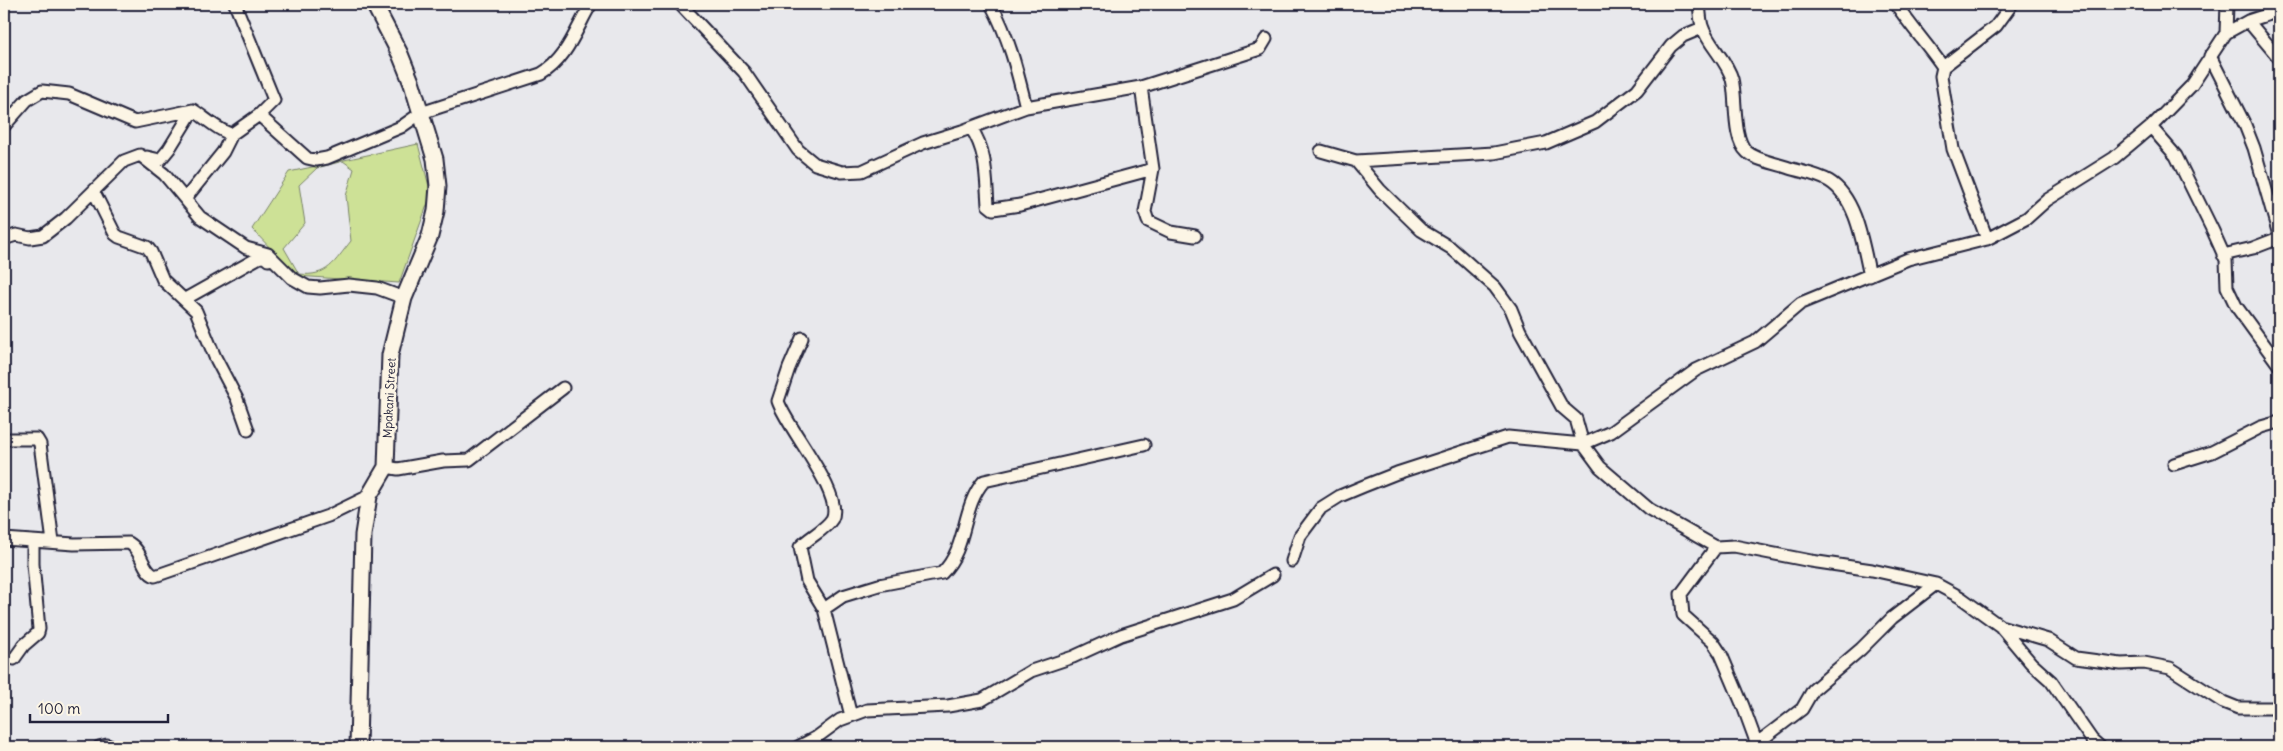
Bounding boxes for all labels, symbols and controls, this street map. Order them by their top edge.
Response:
street label: Mpakani Street [379,357,399,439]
scale bar [30,691,168,723]
text: 100 m [38,699,80,718]

